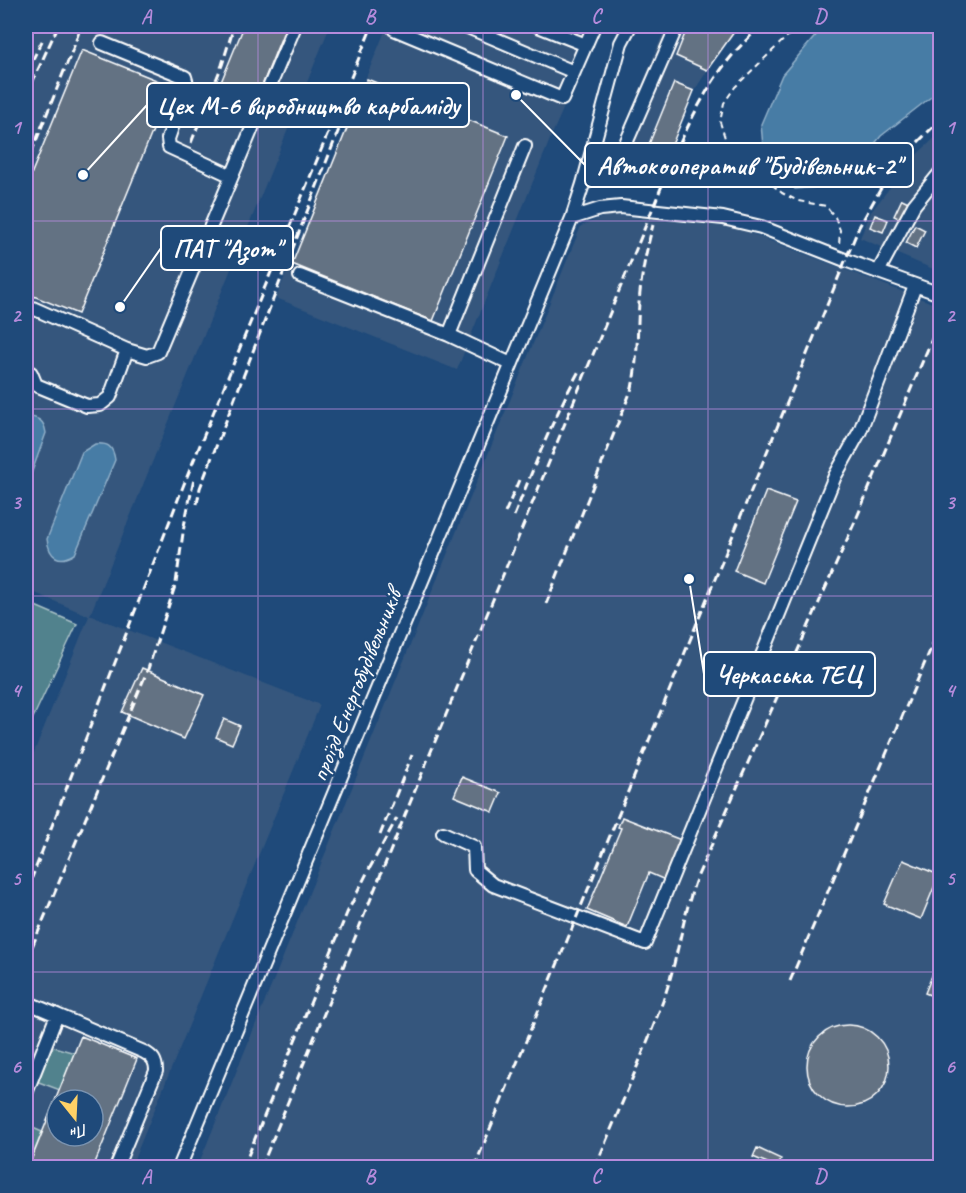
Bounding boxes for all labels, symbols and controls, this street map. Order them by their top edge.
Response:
text: A [141,4,153,29]
text: B [365,4,377,29]
text: C [591,4,603,29]
text: D [814,4,828,29]
callout: Цех М-6 виробництво карбаміду [147,83,469,127]
text: Цех М-6 виробництво карбаміду [157,89,463,122]
text: 1 [12,115,23,140]
text: 1 [946,115,957,140]
callout: Автокооператив "Будівельник-2" [585,143,913,187]
text: Автокооператив "Будівельник-2" [597,149,907,182]
callout: ПАТ "Азот" [161,226,293,270]
text: ПАТ "Азот" [173,232,287,265]
text: 2 [12,303,23,328]
text: 2 [946,303,957,328]
text: 3 [12,490,23,515]
text: 3 [946,490,957,515]
street label: проїзд Енергобудівельників [304,579,411,786]
callout: Черкаська ТЕЦ [704,652,875,696]
text: Черкаська ТЕЦ [715,658,865,691]
text: 4 [12,678,24,703]
text: 4 [946,678,958,703]
text: 5 [12,866,23,891]
text: 5 [946,866,957,891]
text: 6 [11,1054,22,1079]
text: 6 [945,1054,956,1079]
north arrow [45,1088,105,1148]
text: Пн [67,1119,90,1144]
text: A [141,1164,153,1189]
text: B [365,1164,377,1189]
text: C [591,1164,603,1189]
text: D [814,1164,828,1189]

